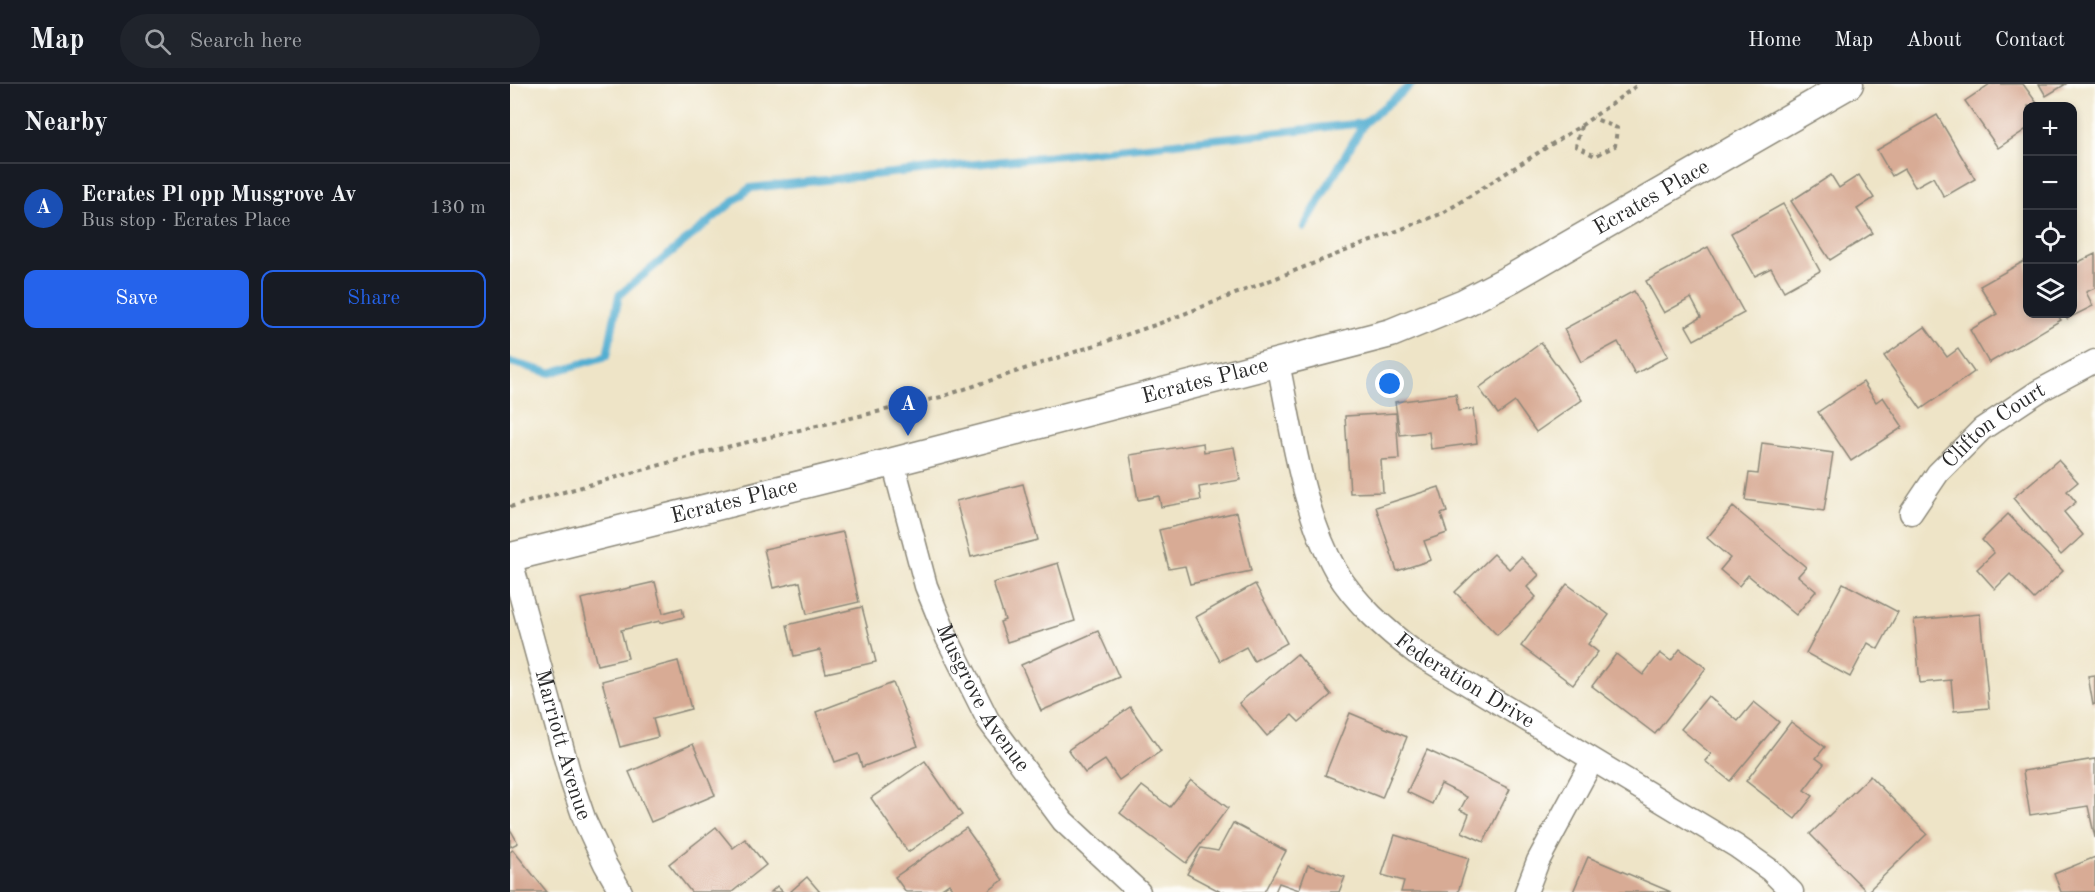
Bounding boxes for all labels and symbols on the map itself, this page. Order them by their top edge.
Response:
street label: Ecrates Place [1590,156,1713,240]
street label: Ecrates Place [1139,354,1271,408]
your location [1375,369,1404,398]
street label: Clifton Court [1938,379,2049,473]
pin: A [888,386,928,436]
street label: Ecrates Place [669,475,800,528]
street label: Musgrove Avenue [932,621,1034,776]
street label: Federation Drive [1390,629,1538,733]
street label: Marriott Avenue [530,667,595,823]

